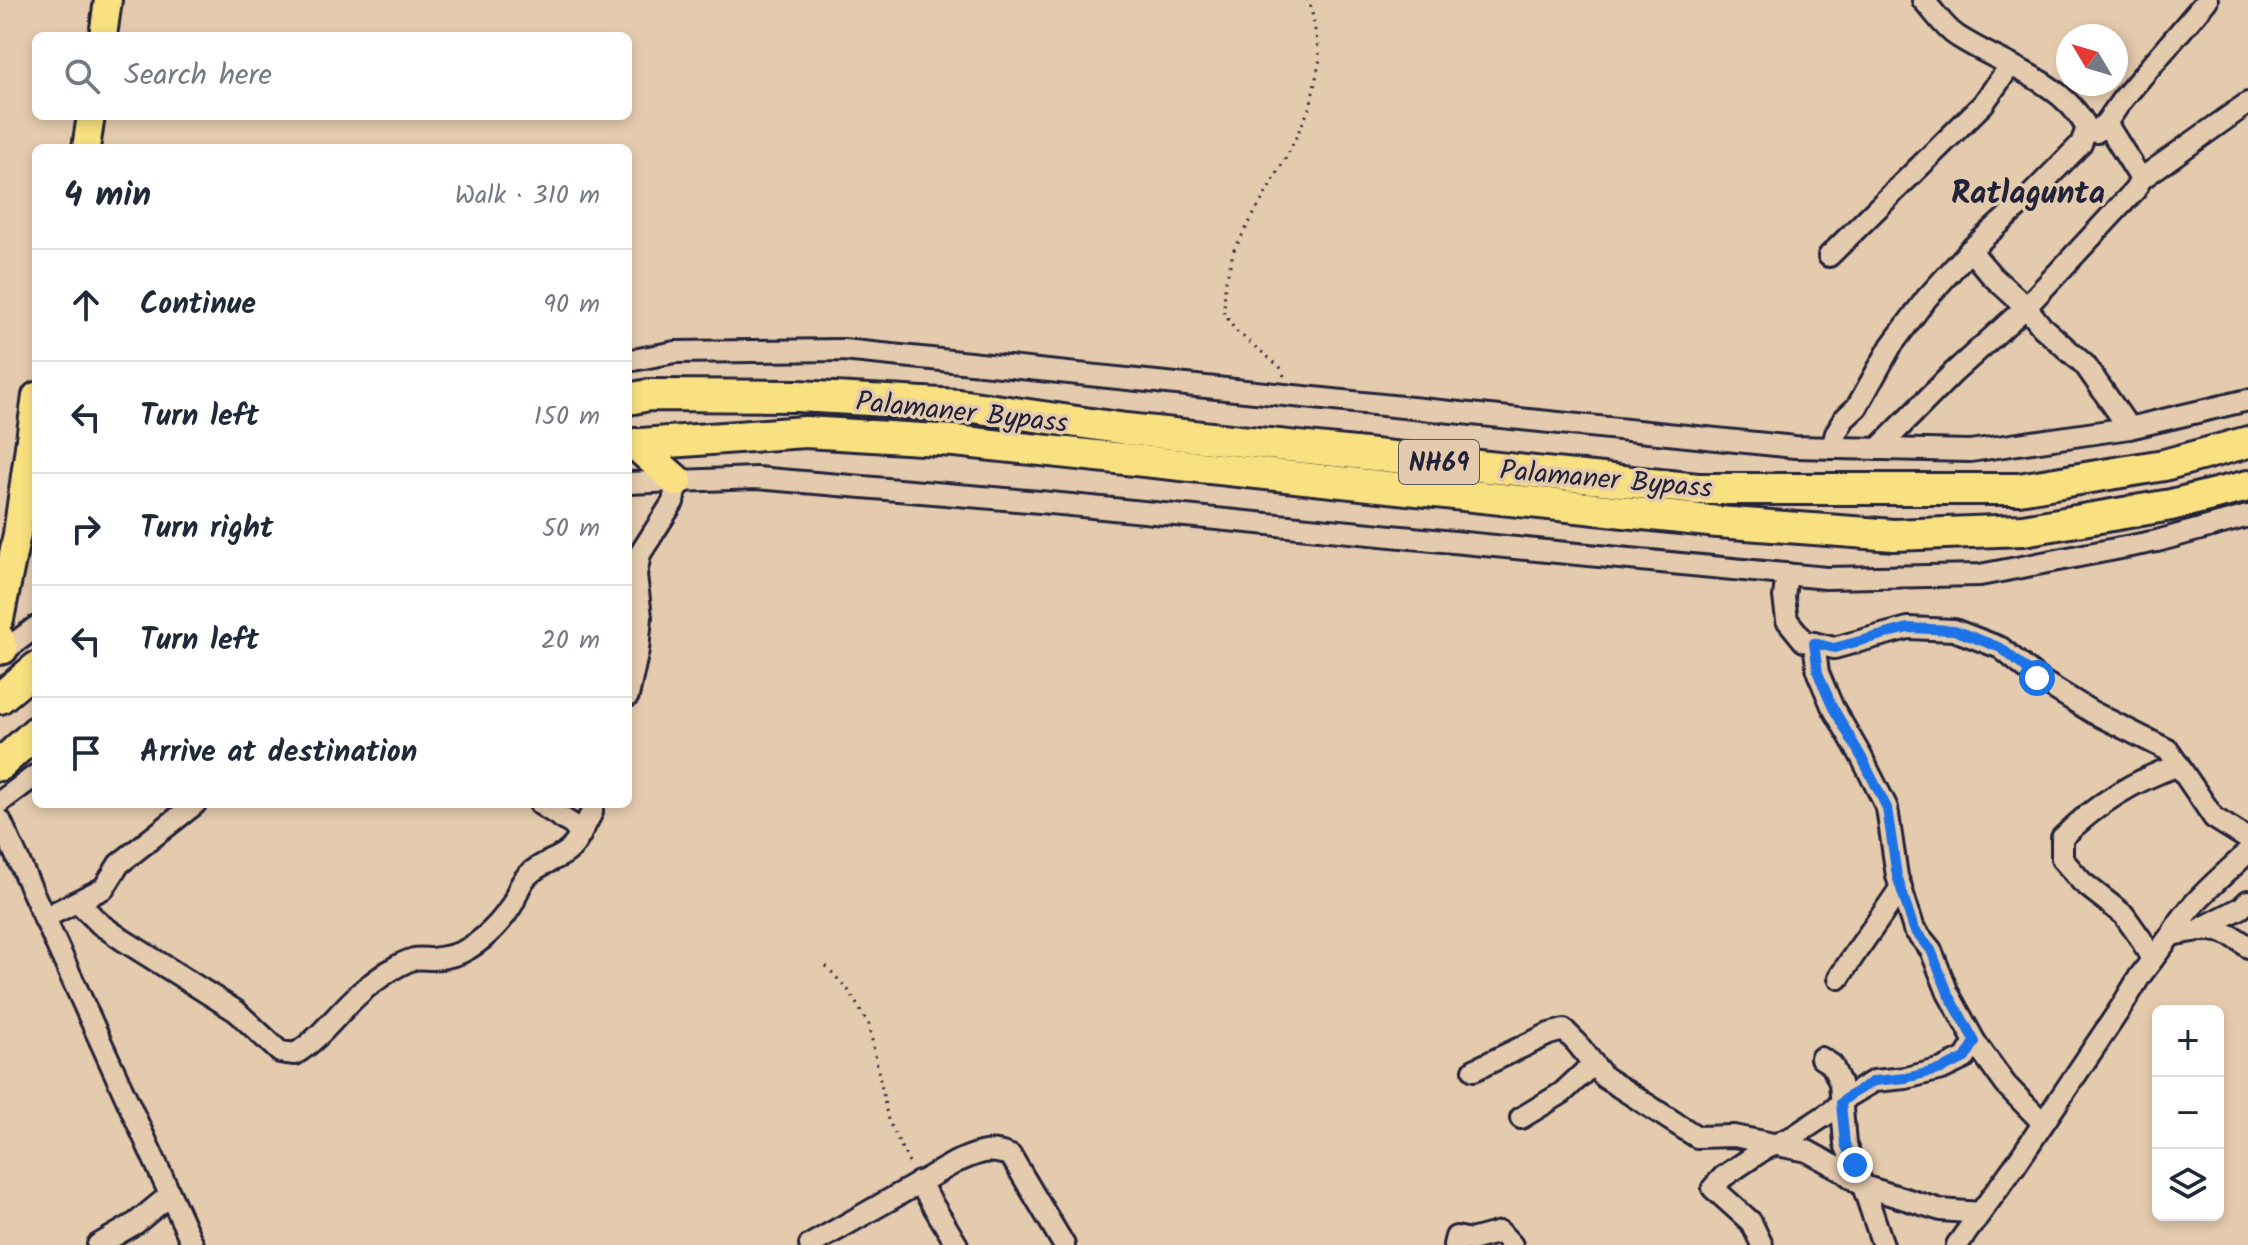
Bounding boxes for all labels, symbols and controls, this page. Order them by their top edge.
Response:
north arrow [2056,24,2128,96]
search box [32,32,632,120]
text: Search here [124,52,272,100]
icon: search [60,54,104,98]
text: 4 min [64,169,151,223]
district label: Ratlagunta [1951,169,2105,220]
text: Walk · 310 m [455,175,600,217]
text: Continue [140,281,256,329]
icon: ahead [64,283,108,327]
text: 90 m [543,284,600,326]
street label: Palamaner Bypass [853,380,1070,447]
text: Turn left [140,393,259,441]
icon: left [64,395,108,439]
text: 150 m [534,396,600,438]
road number: NH69 [1399,440,1479,484]
street label: Palamaner Bypass [1498,449,1714,512]
text: Turn right [140,505,273,553]
icon: right [64,507,108,551]
text: 50 m [542,508,600,550]
text: Turn left [140,617,259,665]
icon: left [64,619,108,663]
text: 20 m [541,620,600,662]
route start [2019,660,2055,696]
text: Arrive at destination [140,729,417,777]
icon: arrive [64,731,108,775]
map controls [2152,1005,2224,1221]
button: + [2152,1005,2224,1077]
button: − [2152,1077,2224,1149]
route end [1837,1147,1873,1183]
button: layers [2152,1149,2224,1221]

